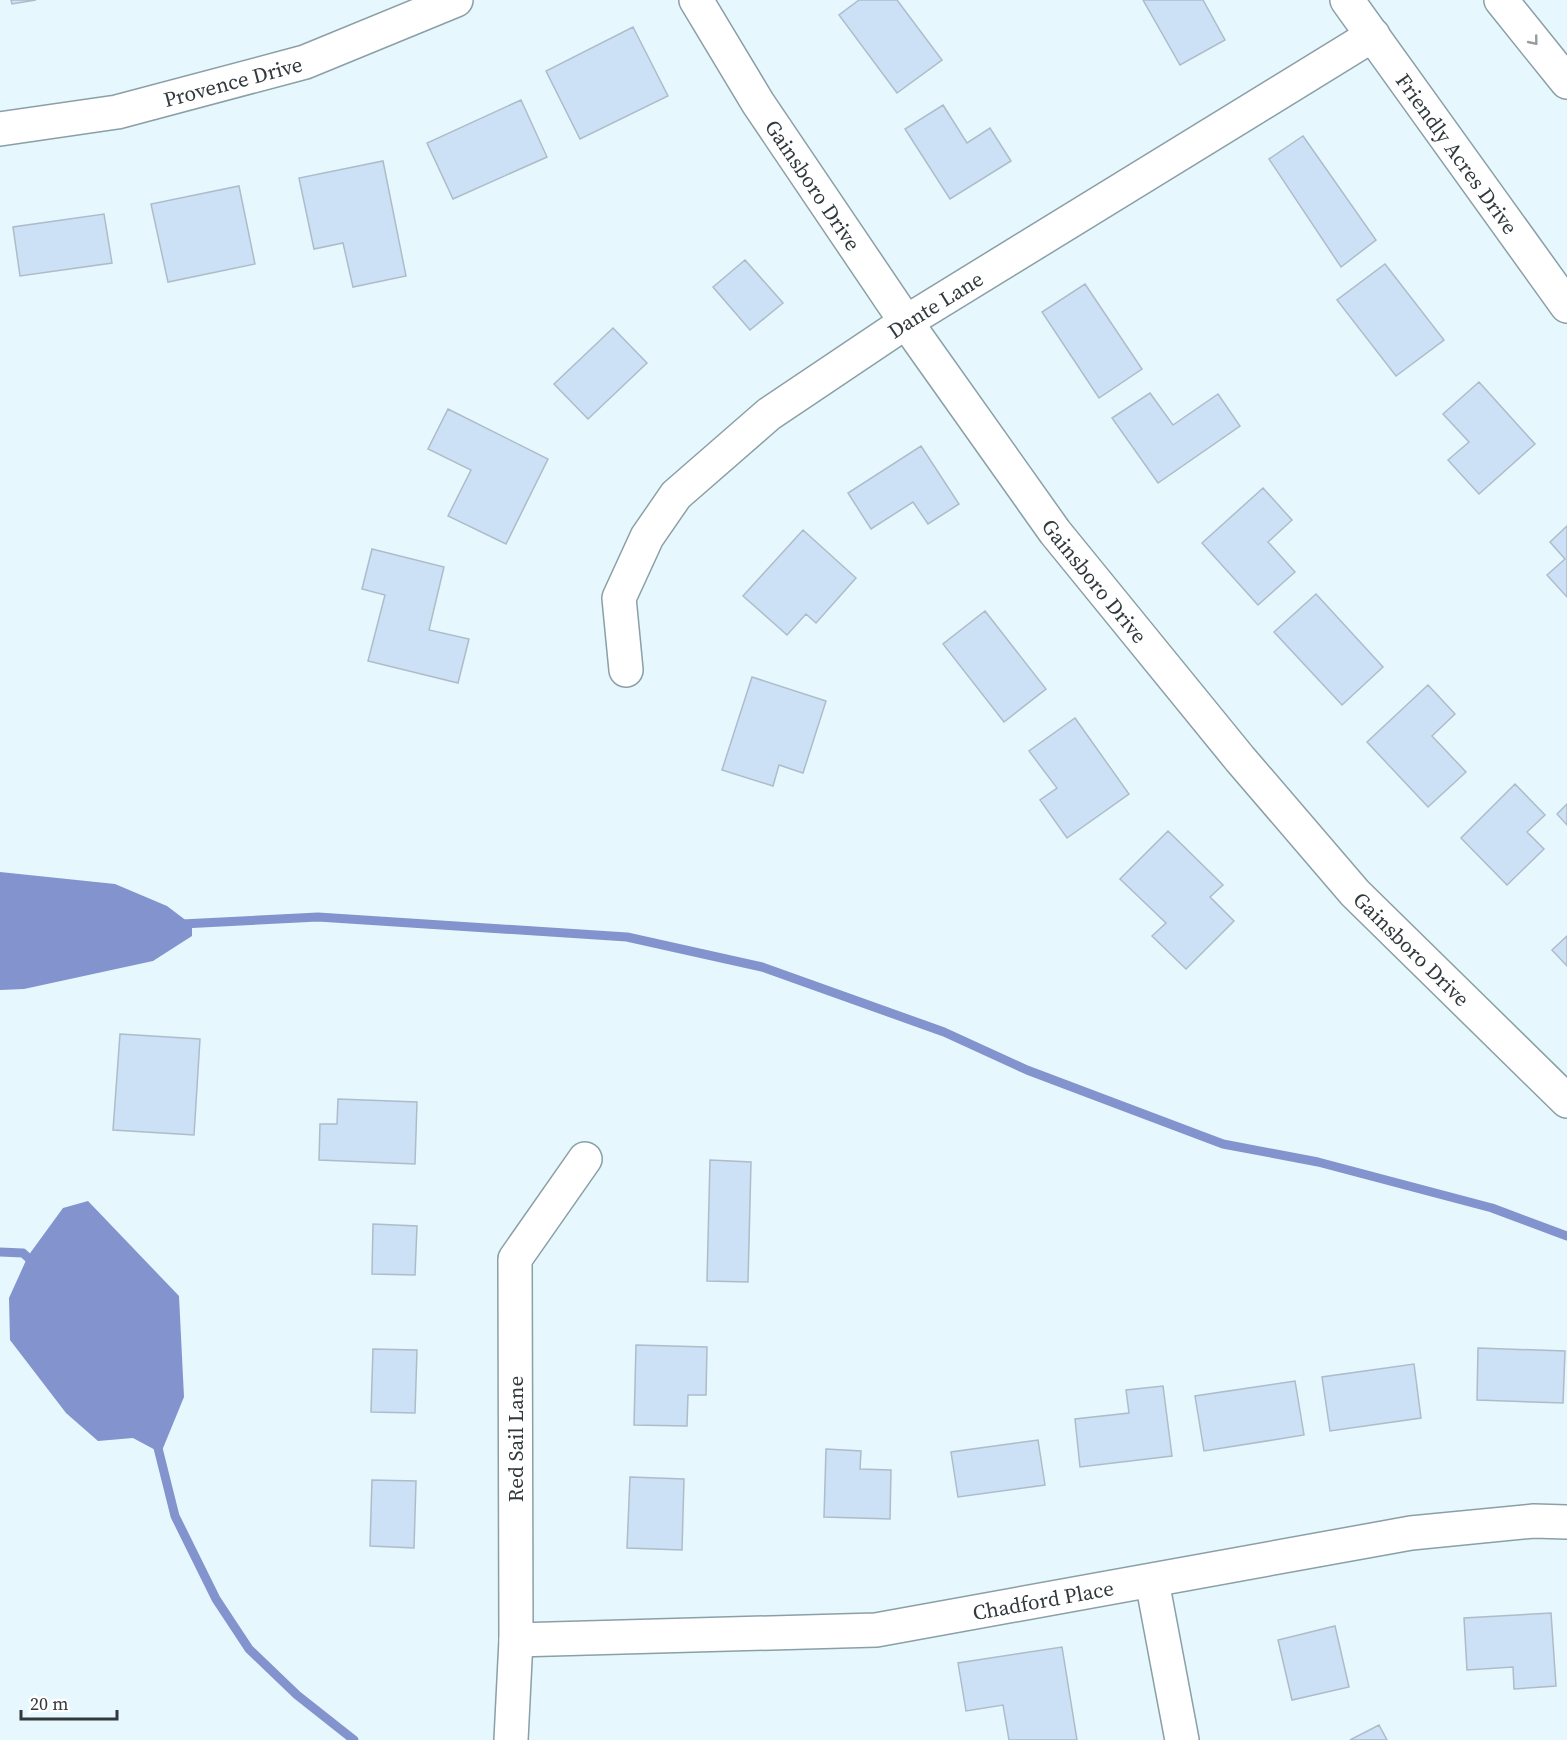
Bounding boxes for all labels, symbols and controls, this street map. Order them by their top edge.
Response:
one-way arrow [1527,34,1538,45]
street label: Provence Drive [160,49,305,114]
street label: Friendly Acres Drive [1390,67,1525,240]
street label: Gainsboro Drive [759,114,868,256]
street label: Dante Lane [882,264,988,345]
street label: Gainsboro Drive [1036,513,1154,649]
street label: Gainsboro Drive [1347,885,1476,1012]
street label: Red Sail Lane [501,1376,530,1502]
street label: Chadford Place [970,1573,1116,1627]
scale bar [21,1683,117,1721]
text: 20 m [30,1691,68,1716]

